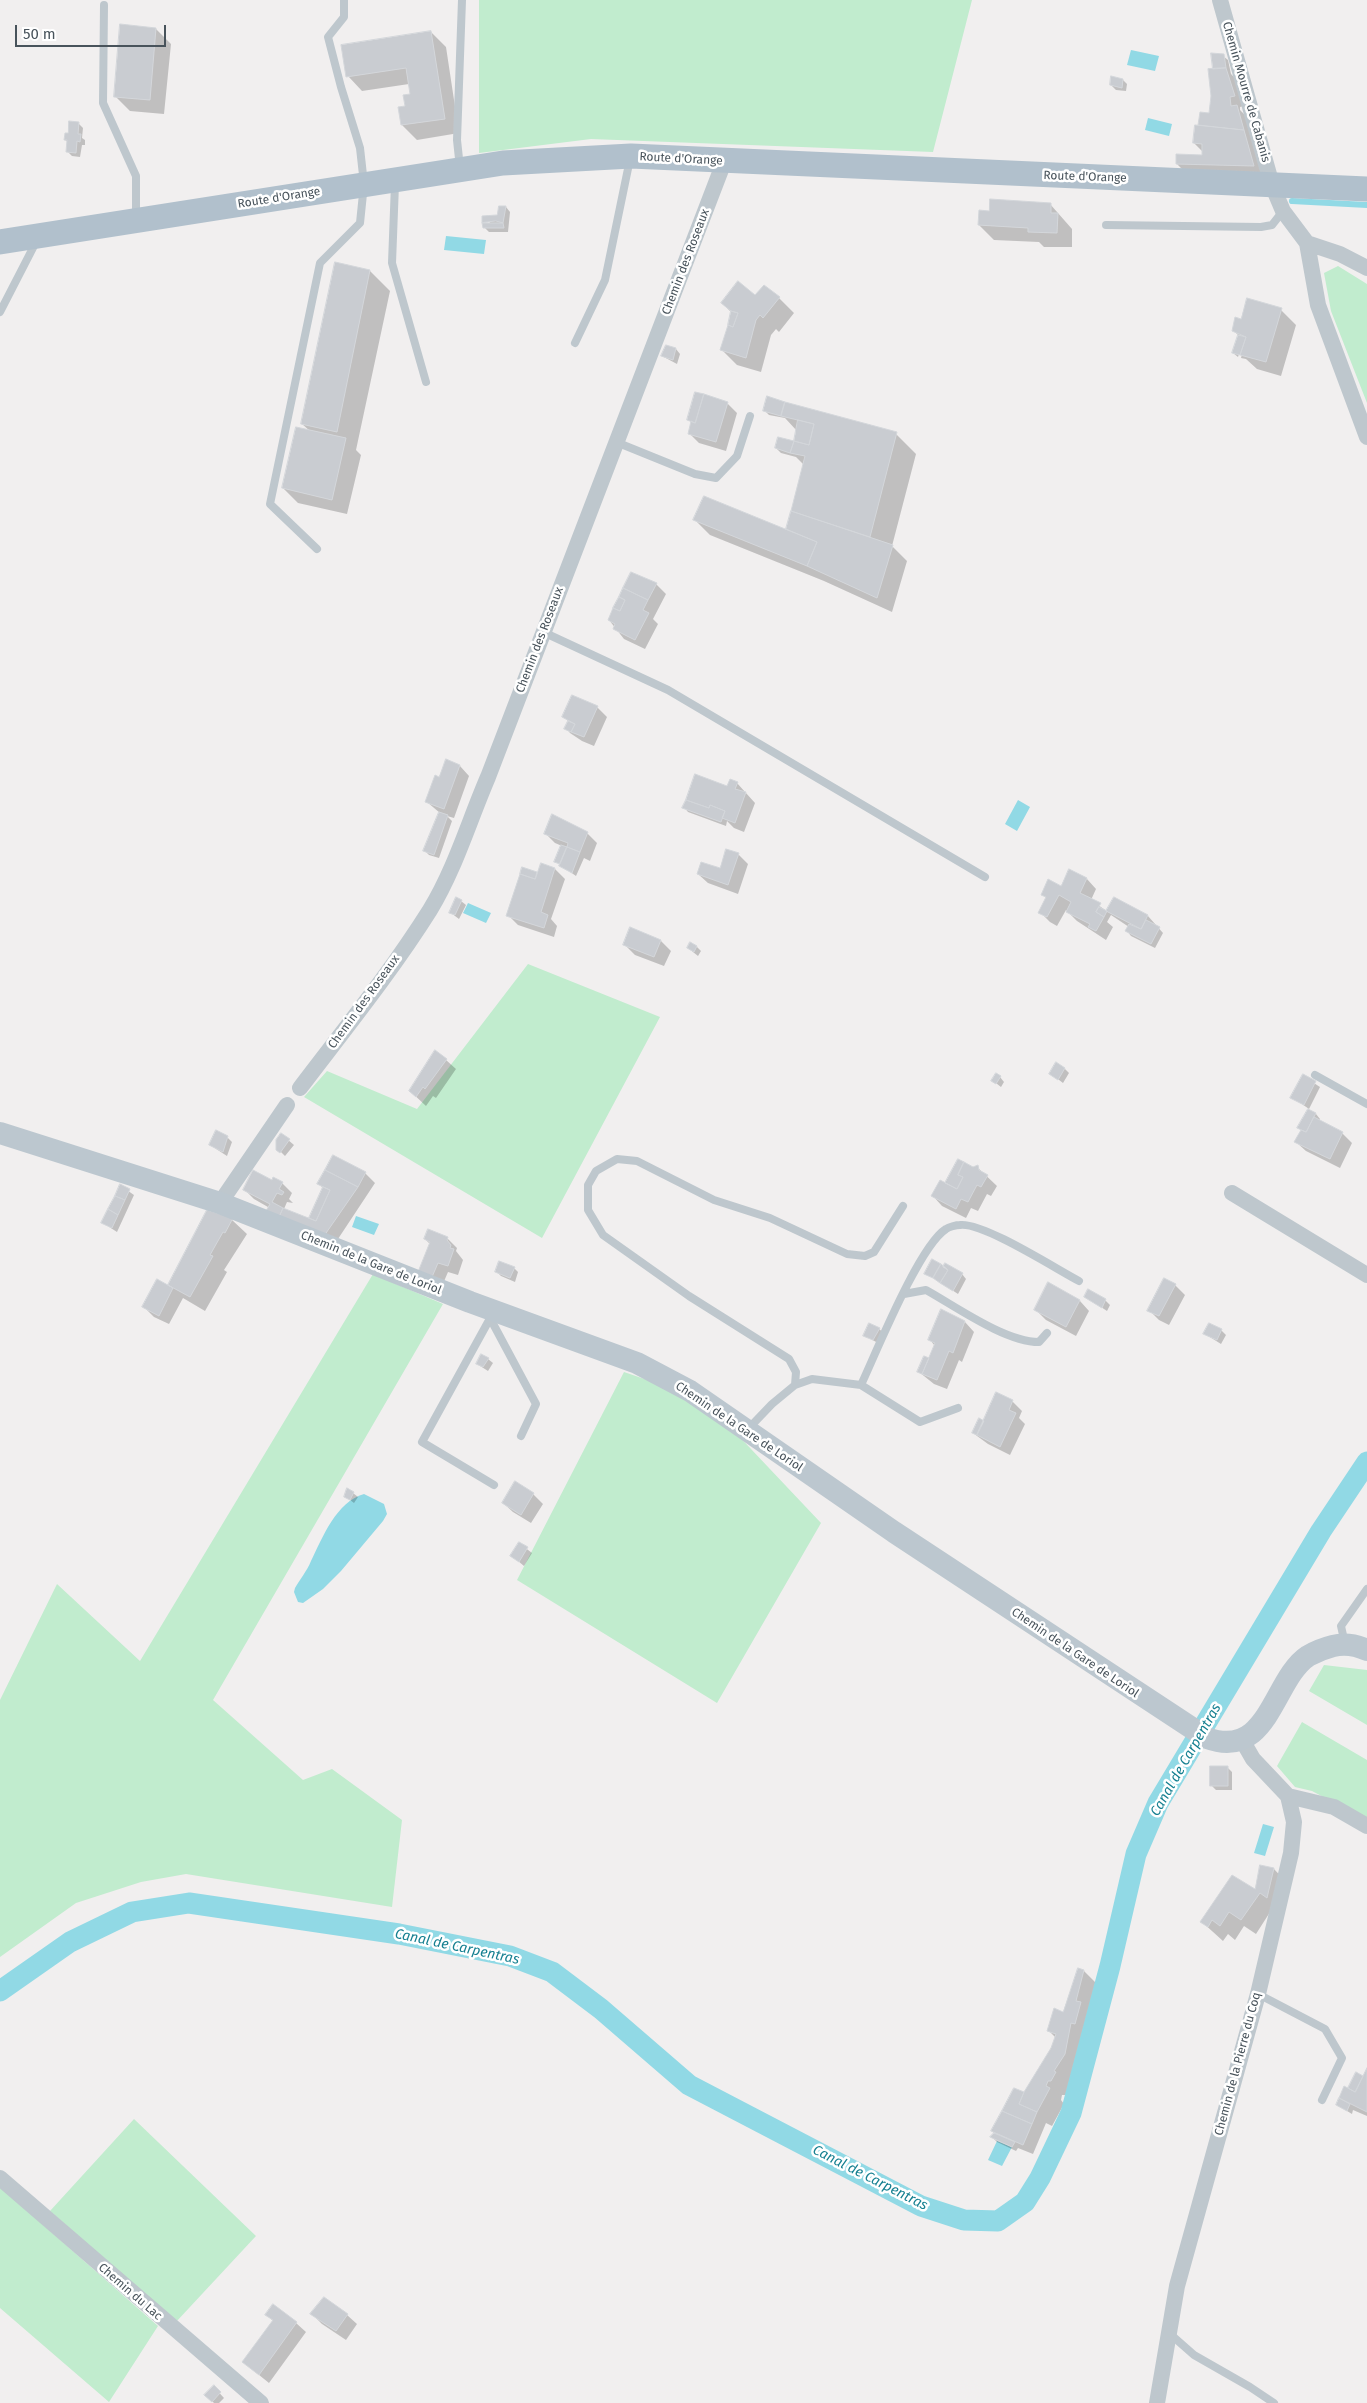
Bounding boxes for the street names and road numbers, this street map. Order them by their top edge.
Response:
street label: Chemin Mourre de Cabanis [1219,20,1273,164]
street label: Route d'Orange [639,150,723,168]
street label: Route d'Orange [1043,168,1127,186]
street label: Route d'Orange [237,184,321,212]
street label: Chemin des Roseaux [659,207,713,317]
street label: Chemin des Roseaux [513,585,567,695]
street label: Chemin des Roseaux [325,952,403,1052]
street label: Chemin de la Gare de Loriol [299,1228,443,1298]
street label: Chemin de la Gare de Loriol [673,1379,805,1475]
street label: Chemin de la Gare de Loriol [1009,1605,1141,1701]
street label: Chemin de la Pierre du Coq [1212,1991,1264,2137]
street label: Chemin du Lac [95,2260,165,2324]

